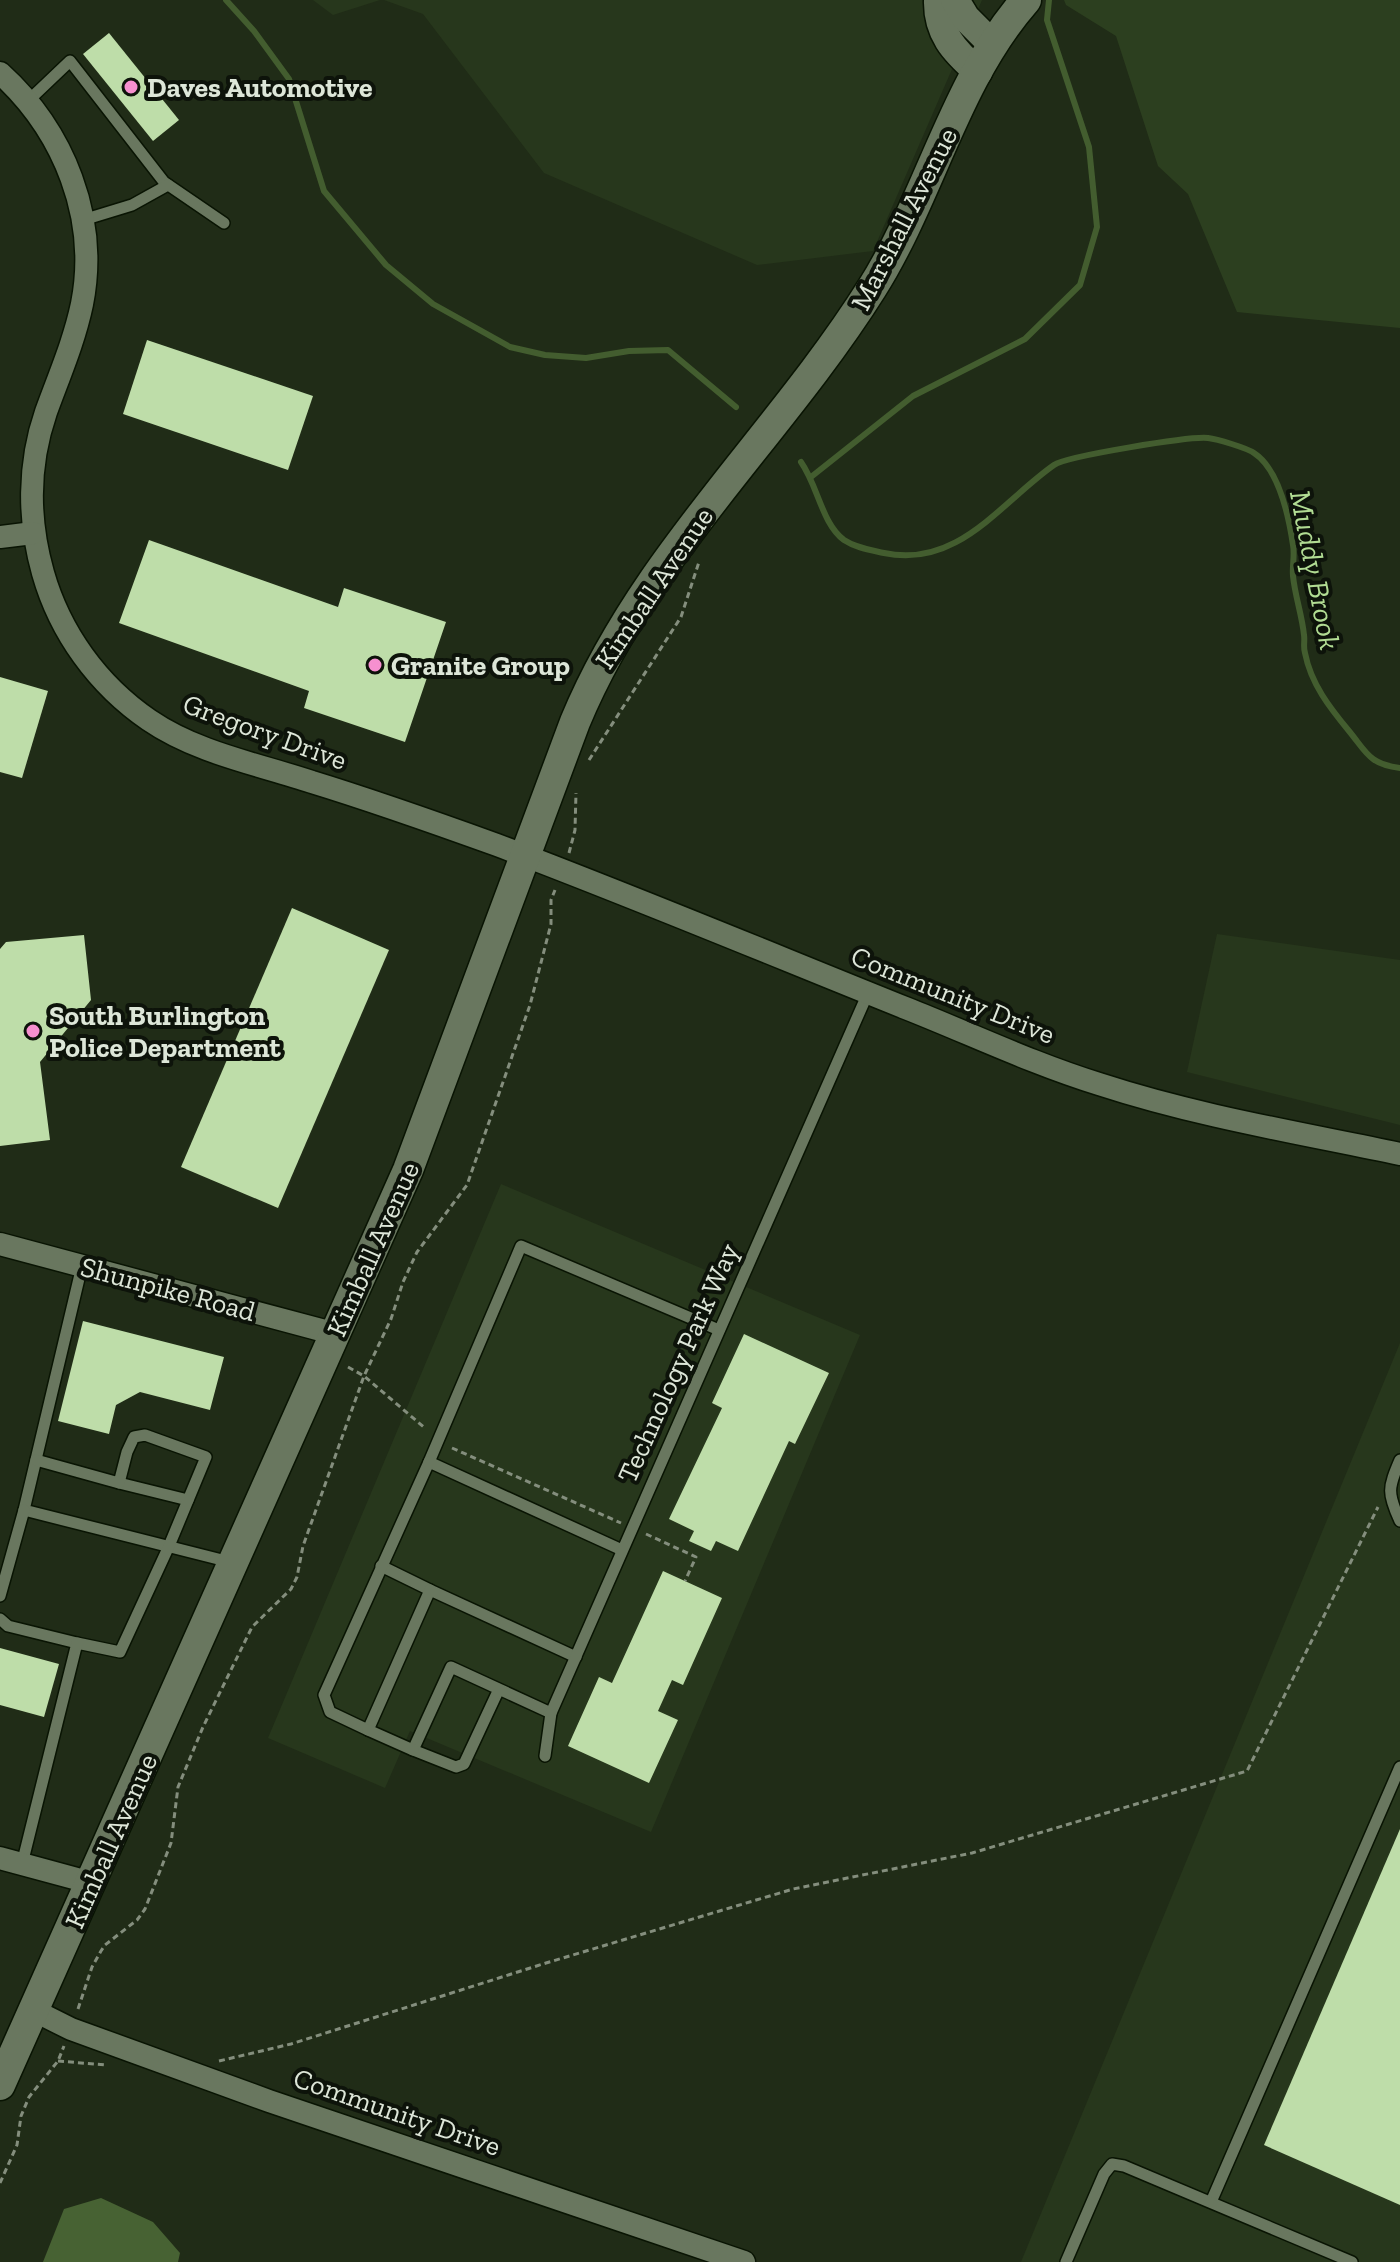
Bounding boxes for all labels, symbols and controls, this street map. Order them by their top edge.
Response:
place label: Daves Automotive [147,71,372,104]
marker: Daves Automotive [122,78,140,96]
street label: Marshall Avenue [844,122,964,316]
water label: Muddy Brook [1282,487,1348,653]
street label: Kimball Avenue [588,501,720,675]
place label: Granite Group [391,649,570,682]
marker: Granite Group [366,656,384,674]
street label: Gregory Drive [179,687,351,777]
street label: Community Drive [846,939,1060,1051]
place label: South Burlington Police Department [49,999,282,1064]
marker: South Burlington Police Department [24,1022,42,1040]
street label: Kimball Avenue [320,1157,426,1341]
street label: Technology Park Way [610,1238,746,1488]
street label: Shunpike Road [77,1250,259,1328]
street label: Kimball Avenue [58,1749,164,1933]
street label: Community Drive [289,2061,505,2163]

